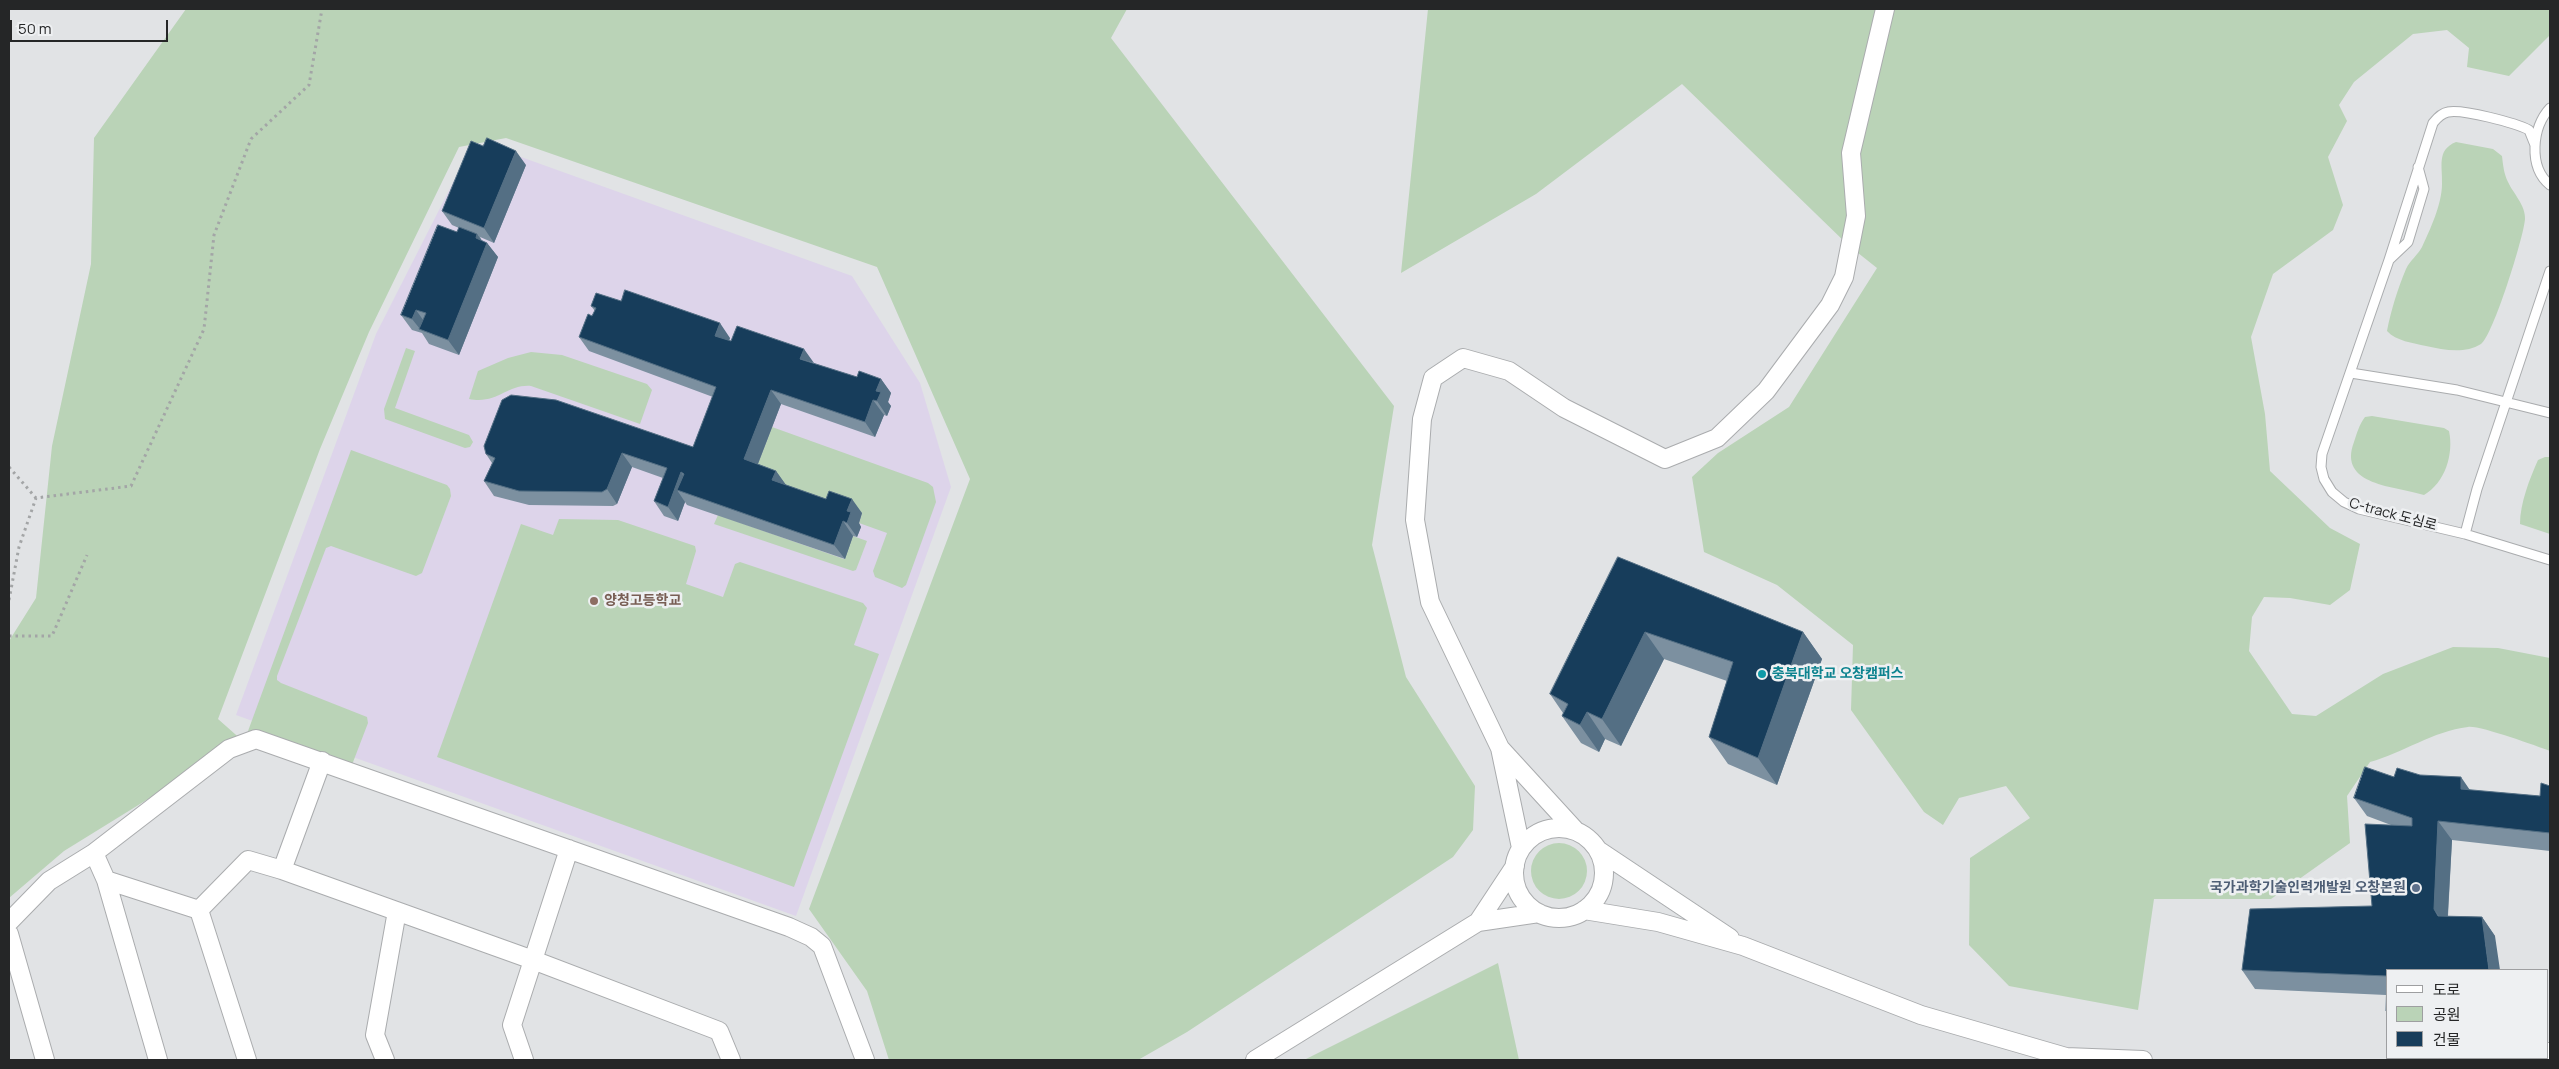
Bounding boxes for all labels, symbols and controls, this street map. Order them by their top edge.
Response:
scale bar [12,10,170,42]
text: 50 m [18,18,52,39]
street label: C-track 도심로 [2347,495,2439,535]
place label: 양청고등학교 [604,593,681,609]
marker: 양청고등학교 [588,595,600,607]
place label: 충북대학교 오창캠퍼스 [1772,666,1904,682]
marker: 충북대학교 오창캠퍼스 [1756,668,1768,680]
place label: 국가과학기술인력개발원 오창본원 [2210,880,2406,896]
marker: 국가과학기술인력개발원 오창본원 [2410,882,2422,894]
legend [2386,969,2549,1059]
text: 도로 [2433,979,2461,1000]
text: 공원 [2433,1004,2461,1025]
text: 건물 [2433,1029,2461,1050]

